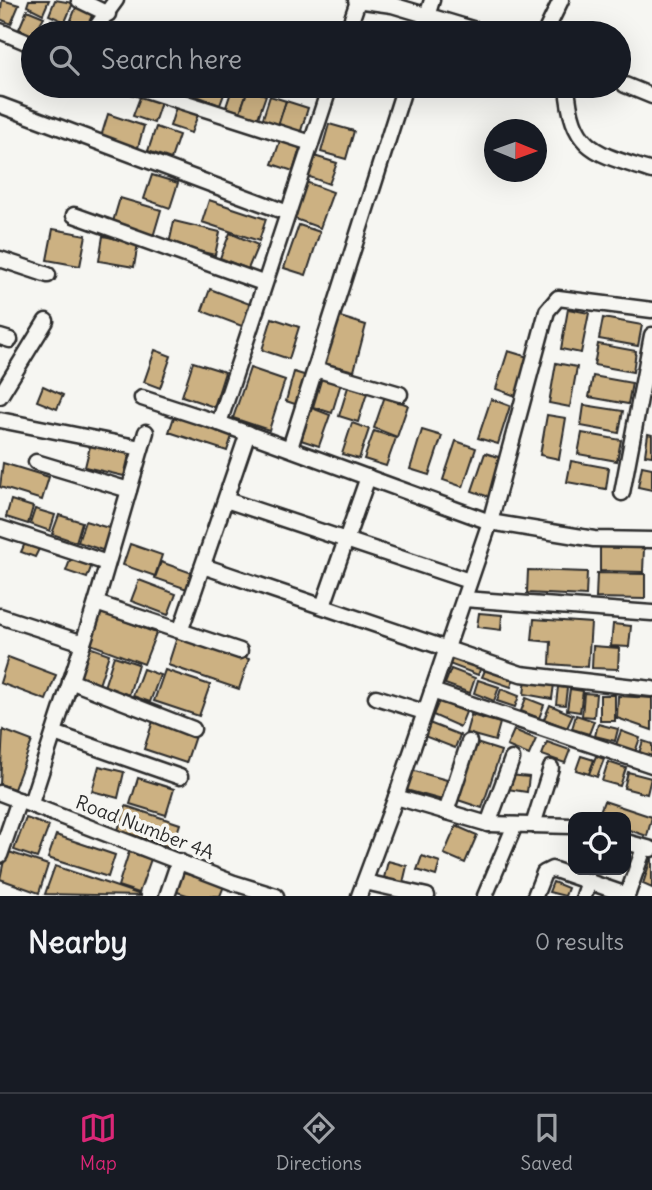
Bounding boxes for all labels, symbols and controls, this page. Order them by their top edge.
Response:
search box [21,21,631,98]
icon: search [45,41,83,79]
text: Search here [101,43,242,76]
north arrow [484,119,547,182]
street label: Road Number 4A [73,790,217,864]
map controls [568,812,631,875]
button: locate [568,812,631,875]
text: Nearby [28,923,128,961]
text: 0 results [535,927,624,956]
tab: Map [79,1109,117,1175]
tab: Directions [276,1109,362,1175]
tab: Saved [521,1109,573,1175]

